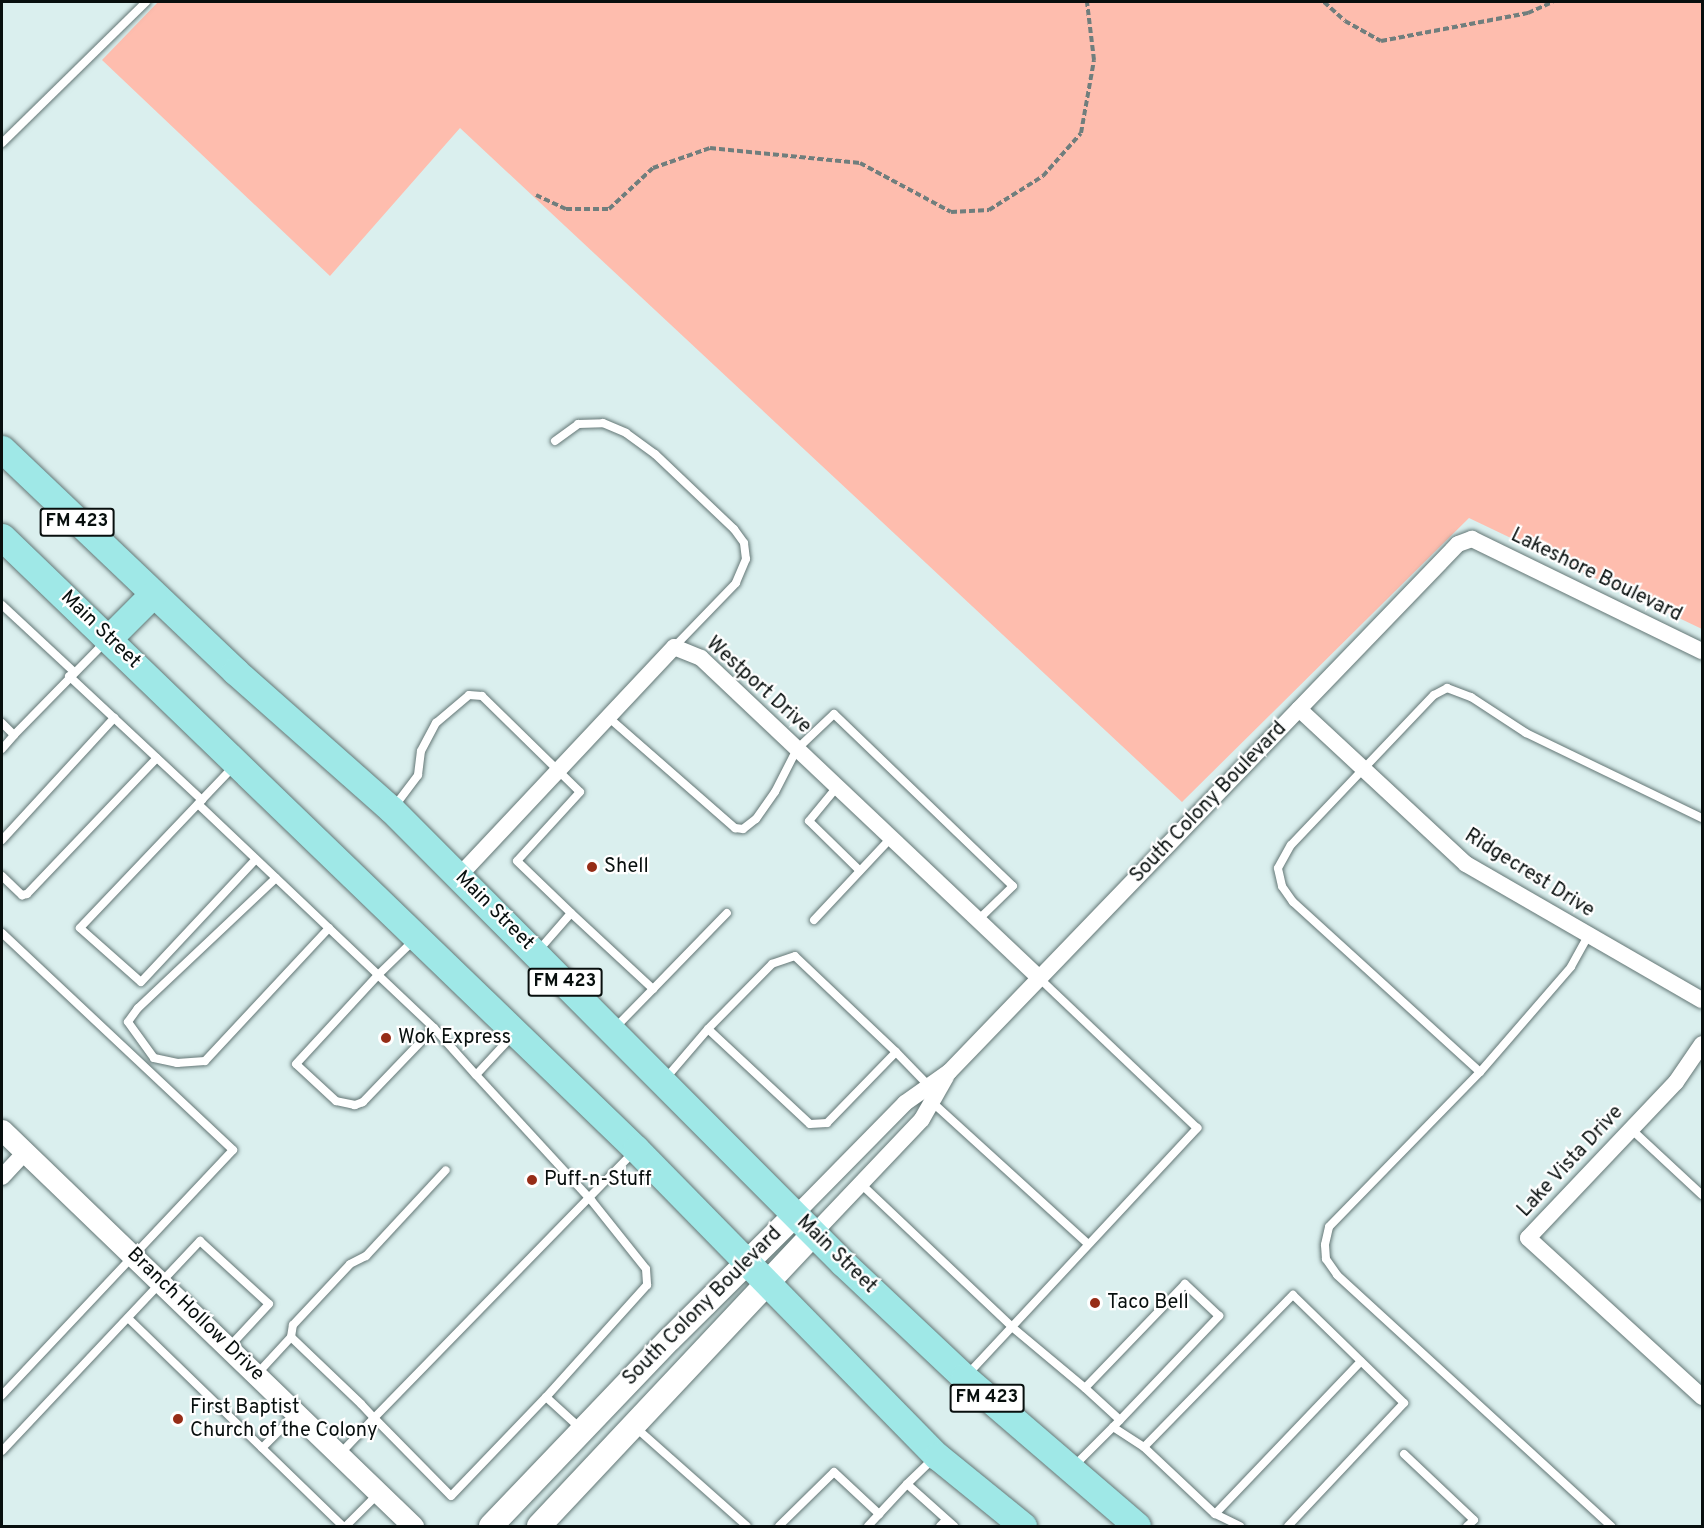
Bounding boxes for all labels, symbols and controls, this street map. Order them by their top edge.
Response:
road number: FM 423 [40,507,115,537]
street label: Lakeshore Boulevard [1506,524,1686,628]
street label: Main Street [55,586,145,674]
street label: Westport Drive [700,632,816,740]
street label: South Colony Boulevard [1126,717,1292,889]
street label: Ridgecrest Drive [1460,824,1598,924]
place label: Shell [604,855,649,879]
marker: Shell [585,860,599,874]
street label: Main Street [449,866,539,956]
road number: FM 423 [528,967,602,997]
place label: Wok Express [398,1026,511,1050]
marker: Wok Express [379,1031,393,1045]
street label: Lake Vista Drive [1513,1101,1629,1223]
place label: Puff-n-Stuff [544,1168,651,1192]
marker: Puff-n-Stuff [525,1173,539,1187]
street label: Main Street [791,1211,881,1299]
street label: South Colony Boulevard [619,1223,787,1391]
street label: Branch Hollow Drive [121,1243,269,1387]
place label: Taco Bell [1107,1291,1189,1315]
marker: Taco Bell [1088,1296,1102,1310]
road number: FM 423 [950,1383,1024,1413]
place label: First Baptist Church of the Colony [190,1396,378,1443]
marker: First Baptist Church of the Colony [171,1412,185,1426]

